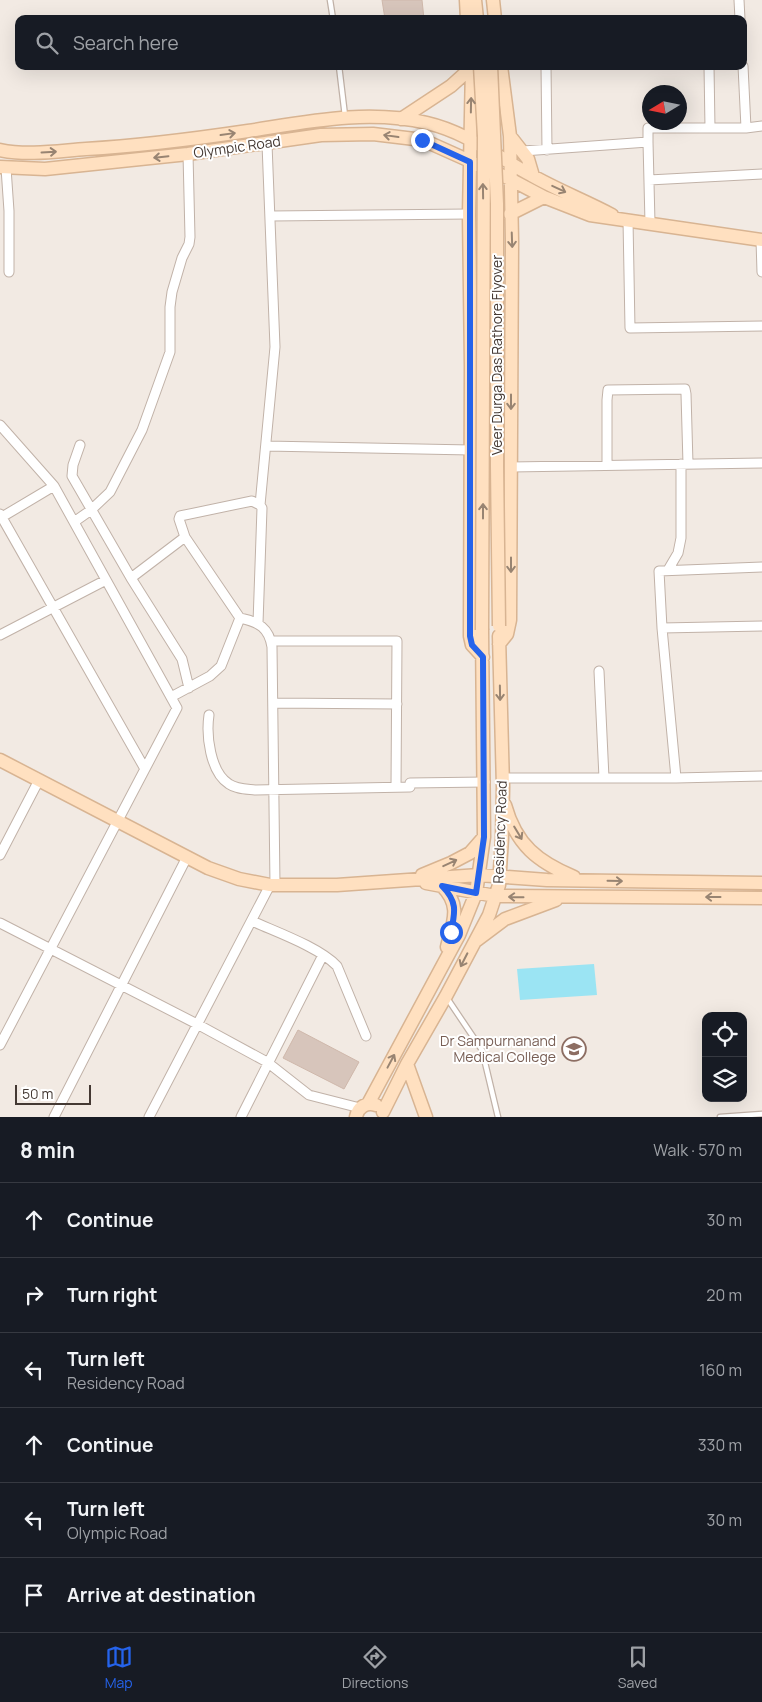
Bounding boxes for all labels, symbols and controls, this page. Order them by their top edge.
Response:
search box [15,15,747,70]
icon: search [33,29,61,57]
text: Search here [73,30,179,56]
north arrow [642,85,687,130]
one-way arrow [466,97,476,113]
one-way arrow [219,128,235,138]
route end [411,129,434,152]
street label: Olympic Road [192,131,282,162]
one-way arrow [384,131,400,141]
one-way arrow [40,147,56,156]
one-way arrow [153,152,169,162]
one-way arrow [478,184,488,200]
one-way arrow [551,184,566,194]
one-way arrow [507,231,516,247]
street label: Veer Durga Das Rathore Flyover [487,255,506,455]
one-way arrow [506,394,516,410]
one-way arrow [478,504,488,520]
one-way arrow [506,556,515,572]
one-way arrow [495,684,505,700]
street label: Residency Road [488,780,511,884]
one-way arrow [514,826,524,840]
one-way arrow [442,858,457,867]
one-way arrow [607,876,623,886]
one-way arrow [508,892,524,902]
one-way arrow [706,893,722,902]
route start [440,921,463,944]
one-way arrow [459,952,468,967]
map controls [702,1012,747,1102]
button: locate [702,1012,747,1057]
place label: Dr Sampurnanand Medical College [440,1031,556,1066]
school or university icon: Dr Sampurnanand Medical College [561,1036,587,1062]
one-way arrow [387,1054,396,1069]
button: layers [702,1057,747,1102]
scale bar [15,1082,91,1105]
text: 50 m [22,1084,53,1103]
text: 8 min [20,1136,75,1164]
text: Walk · 570 m [653,1139,742,1161]
icon: ahead [20,1206,48,1234]
text: Continue [67,1207,153,1233]
text: 30 m [707,1209,742,1231]
icon: right [20,1281,48,1309]
text: Turn right [67,1282,157,1308]
text: 20 m [706,1284,742,1306]
text: Turn left [67,1346,145,1372]
icon: left [20,1356,48,1384]
text: 160 m [699,1359,742,1381]
text: Residency Road [67,1372,185,1394]
icon: ahead [20,1431,48,1459]
text: Continue [67,1432,153,1458]
text: 330 m [698,1434,742,1456]
text: Turn left [67,1496,145,1522]
icon: left [20,1506,48,1534]
text: 30 m [707,1509,742,1531]
text: Olympic Road [67,1522,168,1544]
icon: arrive [20,1581,48,1609]
text: Arrive at destination [67,1582,256,1608]
tab: Map [105,1643,133,1692]
tab: Directions [342,1643,408,1692]
tab: Saved [618,1643,657,1692]

